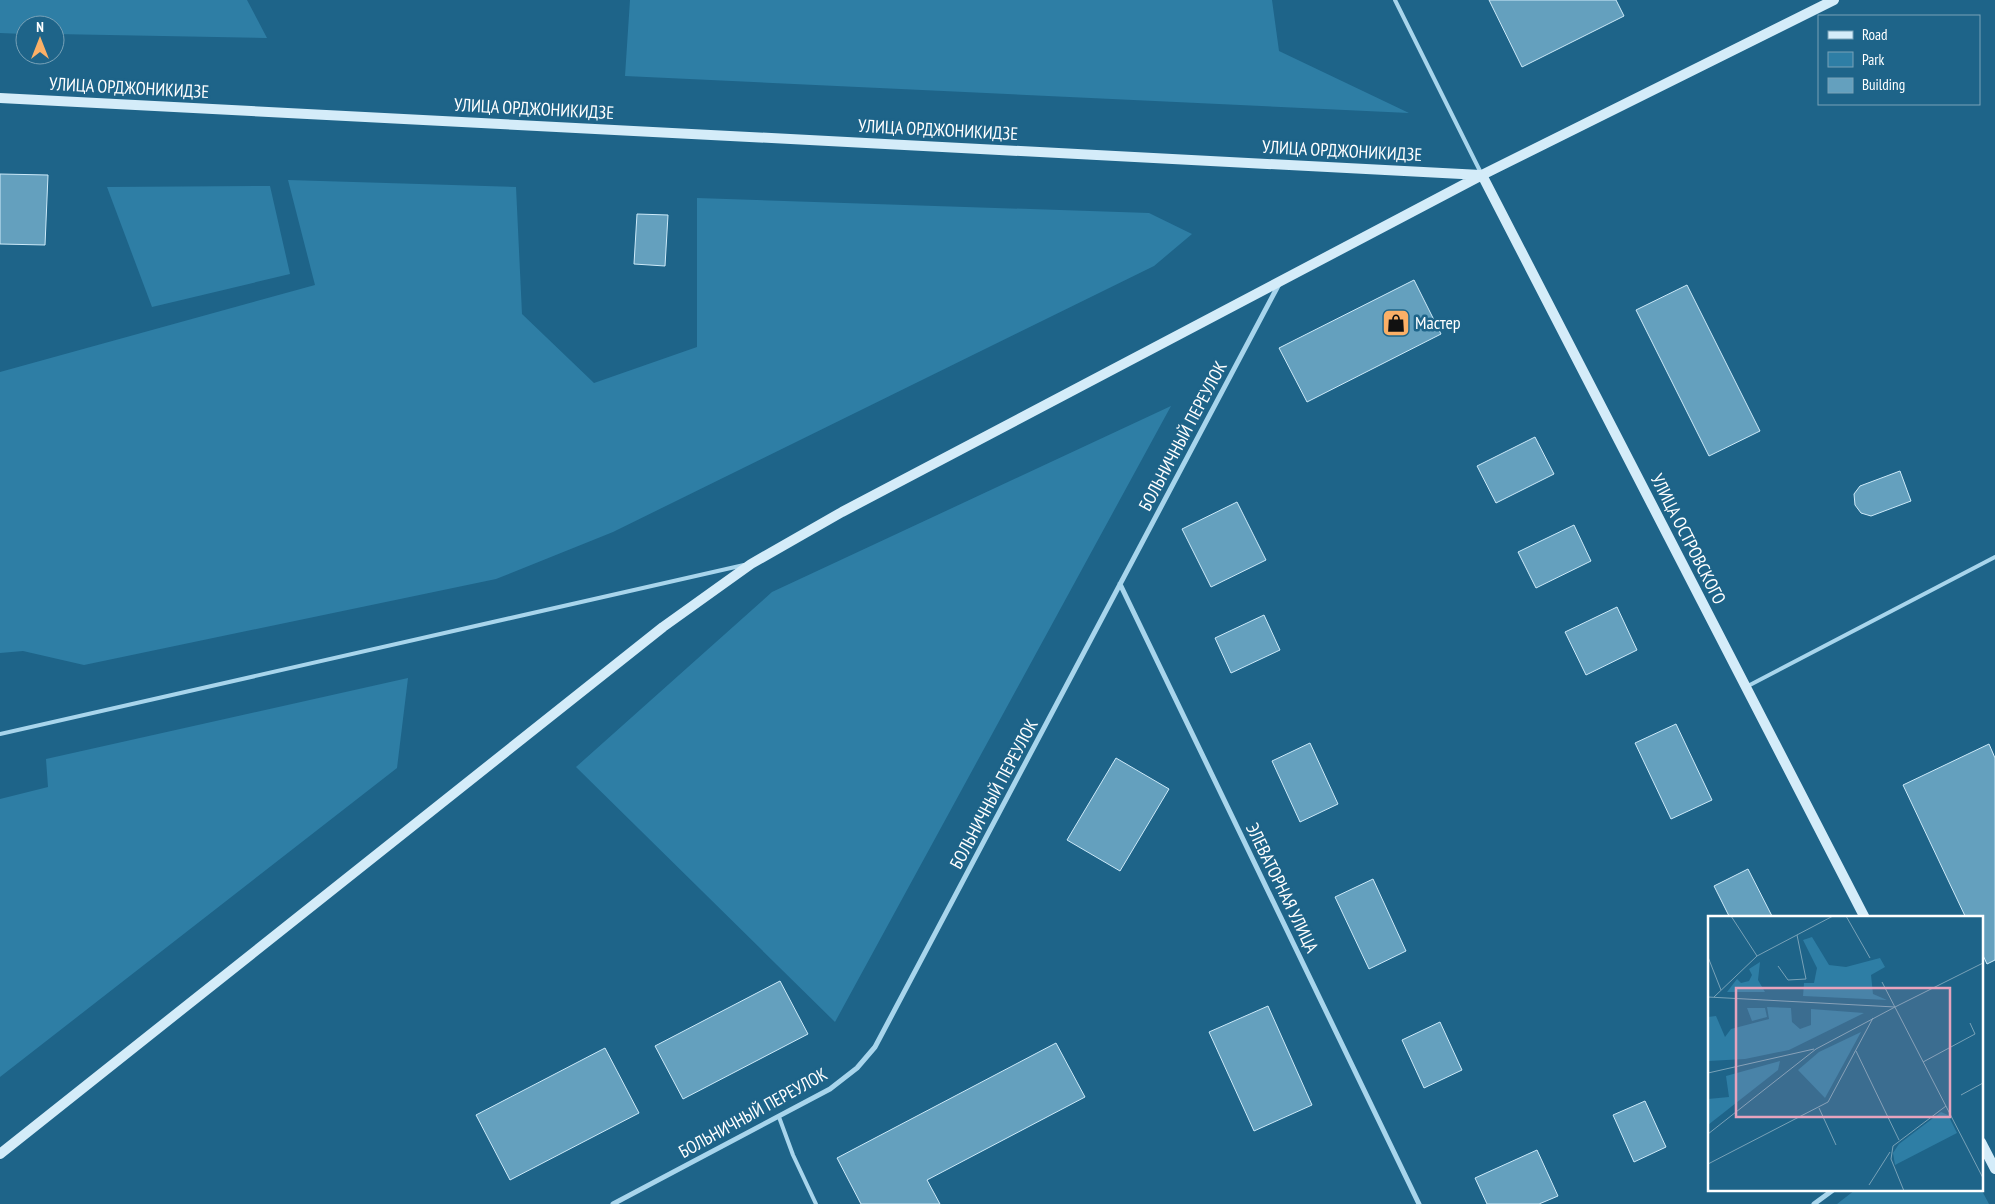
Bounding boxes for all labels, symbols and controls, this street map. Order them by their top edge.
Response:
north arrow [15,15,65,65]
legend [1818,15,1980,105]
text: N [36,18,44,36]
text: Road [1862,25,1888,44]
text: Park [1862,50,1884,69]
street label: УЛИЦА ОРДЖОНИКИДЗЕ [49,72,210,103]
text: Building [1862,75,1905,94]
street label: УЛИЦА ОРДЖОНИКИДЗЕ [454,93,615,124]
street label: УЛИЦА ОРДЖОНИКИДЗЕ [858,114,1019,145]
street label: УЛИЦА ОРДЖОНИКИДЗЕ [1262,135,1423,166]
shop icon: Мастер [1381,308,1411,338]
place label: Мастер [1415,311,1461,334]
street label: БОЛЬНИЧНЫЙ ПЕРЕУЛОК [1133,357,1232,515]
street label: УЛИЦА ОСТРОВСКОГО [1646,470,1731,608]
street label: БОЛЬНИЧНЫЙ ПЕРЕУЛОК [944,715,1043,873]
street label: ЭЛЕВАТОРНАЯ УЛИЦА [1241,819,1324,957]
inset map [1708,916,1982,1192]
street label: БОЛЬНИЧНЫЙ ПЕРЕУЛОК [674,1062,831,1163]

